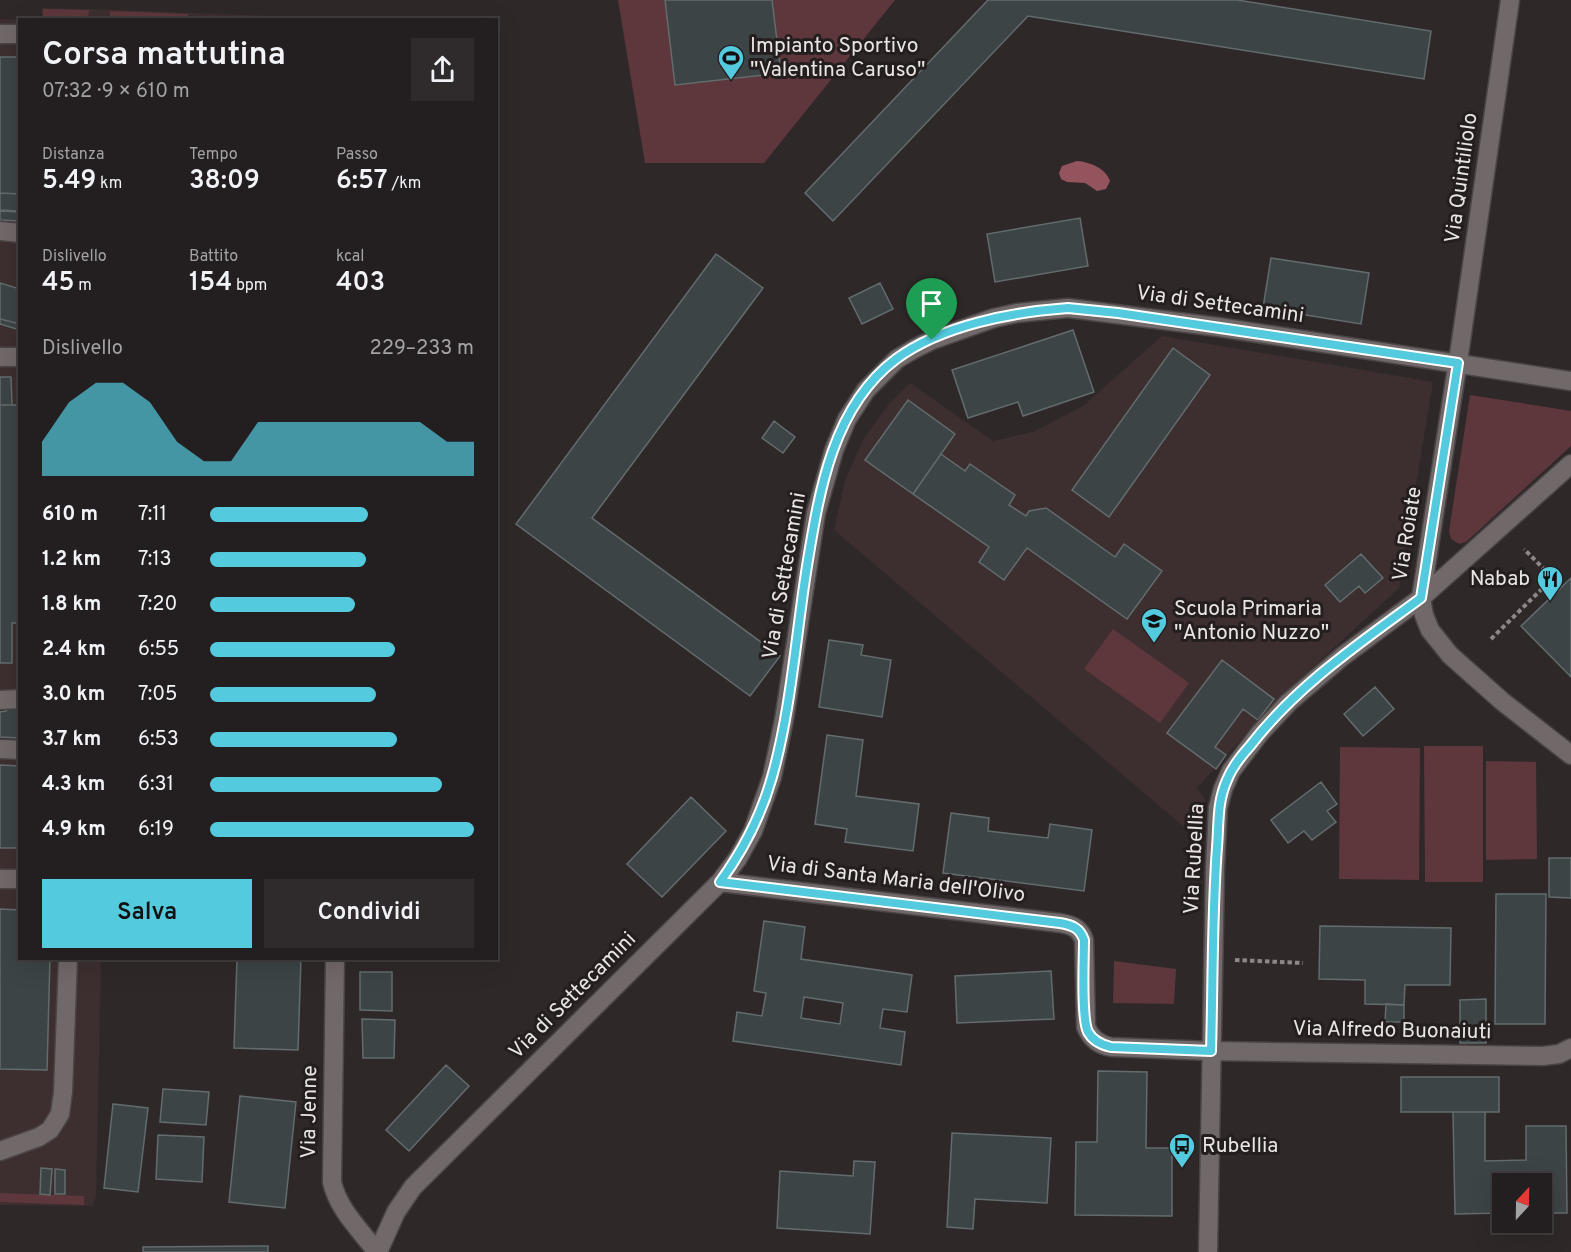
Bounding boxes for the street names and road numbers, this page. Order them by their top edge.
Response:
street label: Via Quintiliolo [1439,111,1485,245]
street label: Via di Settecamini [1134,280,1306,330]
street label: Via Roiate [1387,485,1429,583]
street label: Via di Settecamini [757,490,813,662]
street label: Via Rubellia [1179,803,1211,915]
street label: Via di Santa Maria dell'Olivo [765,851,1027,909]
street label: Via di Settecamini [504,927,642,1065]
street label: Via Alfredo Buonaiuti [1292,1016,1492,1046]
street label: Via Jenne [296,1065,324,1159]

